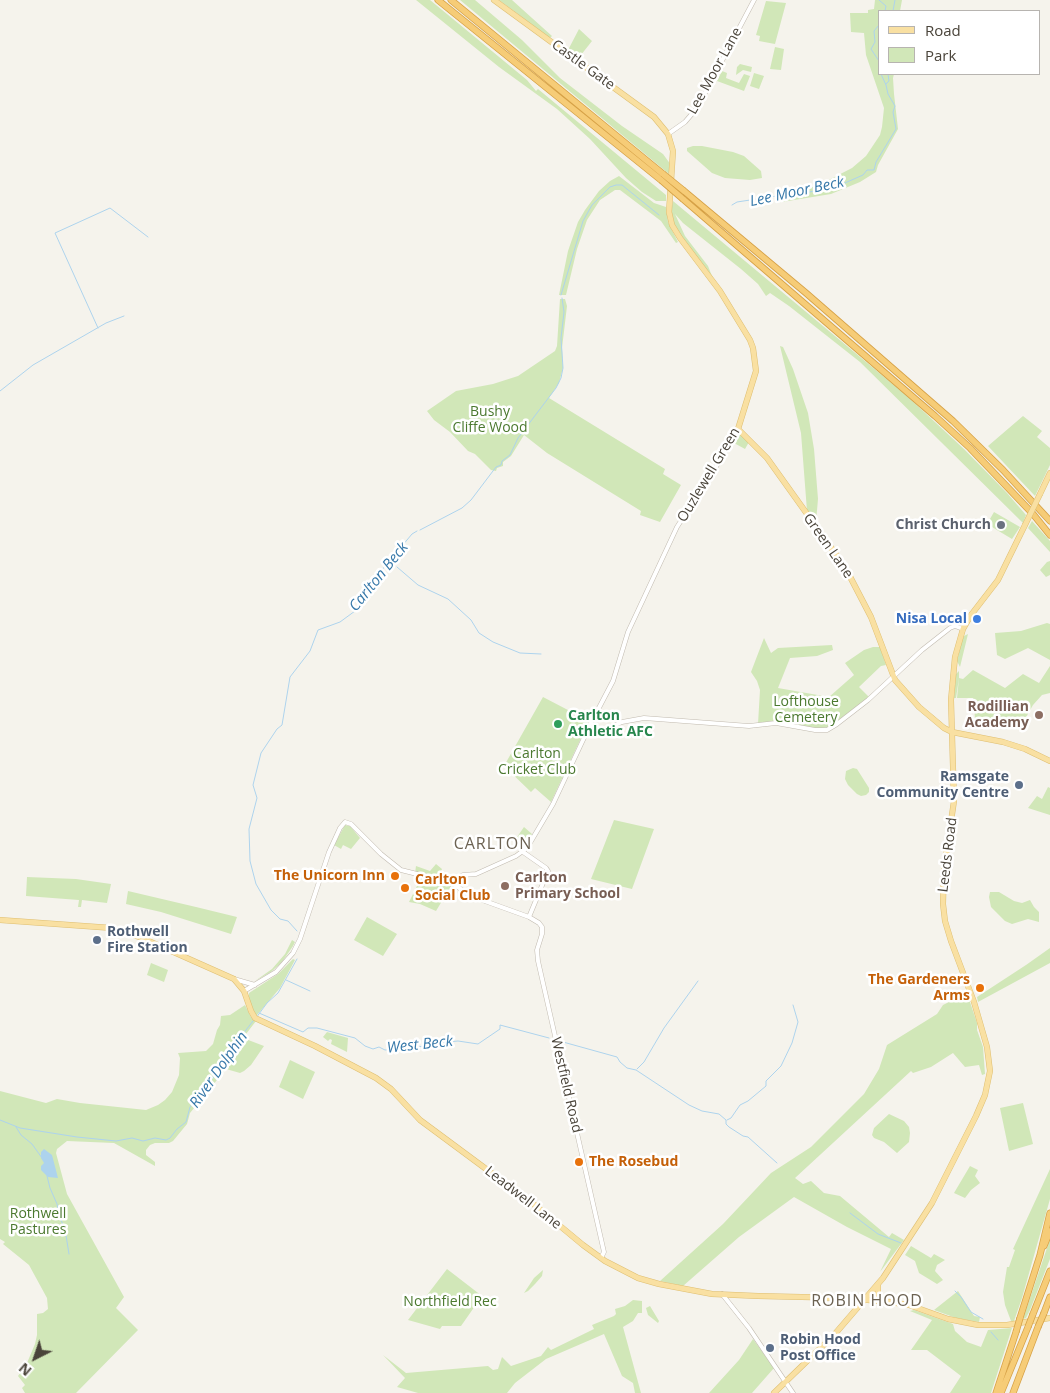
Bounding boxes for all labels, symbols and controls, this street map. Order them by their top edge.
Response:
legend [878,10,1040,75]
text: Road [925,20,961,40]
street label: Lee Moor Lane [684,25,746,117]
street label: Castle Gate [548,36,618,94]
text: Park [925,45,956,65]
water label: Lee Moor Beck [748,173,846,211]
park label: Bushy Cliffe Wood [452,404,528,437]
street label: Ouzlewell Green [674,425,744,525]
street label: Green Lane [800,510,856,582]
place label: Christ Church [895,517,991,533]
marker: Christ Church [995,519,1007,531]
water label: Carlton Beck [346,539,412,615]
place label: Nisa Local [896,611,967,627]
marker: Nisa Local [971,613,983,625]
park label: Lofthouse Cemetery [773,694,839,726]
place label: Rodillian Academy [965,699,1029,732]
place label: Carlton Athletic AFC [568,708,653,740]
marker: Rodillian Academy [1033,709,1045,721]
marker: Carlton Athletic AFC [552,718,564,730]
park label: Carlton Cricket Club [498,746,576,779]
place label: Ramsgate Community Centre [876,769,1009,802]
marker: Ramsgate Community Centre [1013,779,1025,791]
street label: Leeds Road [935,817,961,893]
district label: CARLTON [453,834,533,854]
place label: The Unicorn Inn [274,868,385,884]
marker: The Unicorn Inn [389,870,401,882]
place label: Carlton Primary School [515,870,620,902]
place label: Carlton Social Club [415,872,490,904]
marker: Carlton Primary School [499,880,511,892]
marker: Carlton Social Club [399,882,411,894]
place label: Rothwell Fire Station [107,924,188,956]
marker: Rothwell Fire Station [91,934,103,946]
place label: The Gardeners Arms [868,972,970,1004]
marker: The Gardeners Arms [974,982,986,994]
water label: River Dolphin [186,1029,252,1111]
water label: West Beck [386,1033,454,1057]
street label: Westfield Road [547,1036,585,1134]
place label: The Rosebud [589,1154,678,1170]
marker: The Rosebud [573,1156,585,1168]
street label: Leadwell Lane [481,1163,565,1233]
park label: Rothwell Pastures [10,1206,66,1238]
district label: ROBIN HOOD [810,1291,924,1311]
park label: Northfield Rec [403,1294,497,1310]
place label: Robin Hood Post Office [780,1332,861,1364]
north arrow [10,1333,60,1383]
marker: Robin Hood Post Office [764,1342,776,1354]
text: N [14,1359,35,1381]

